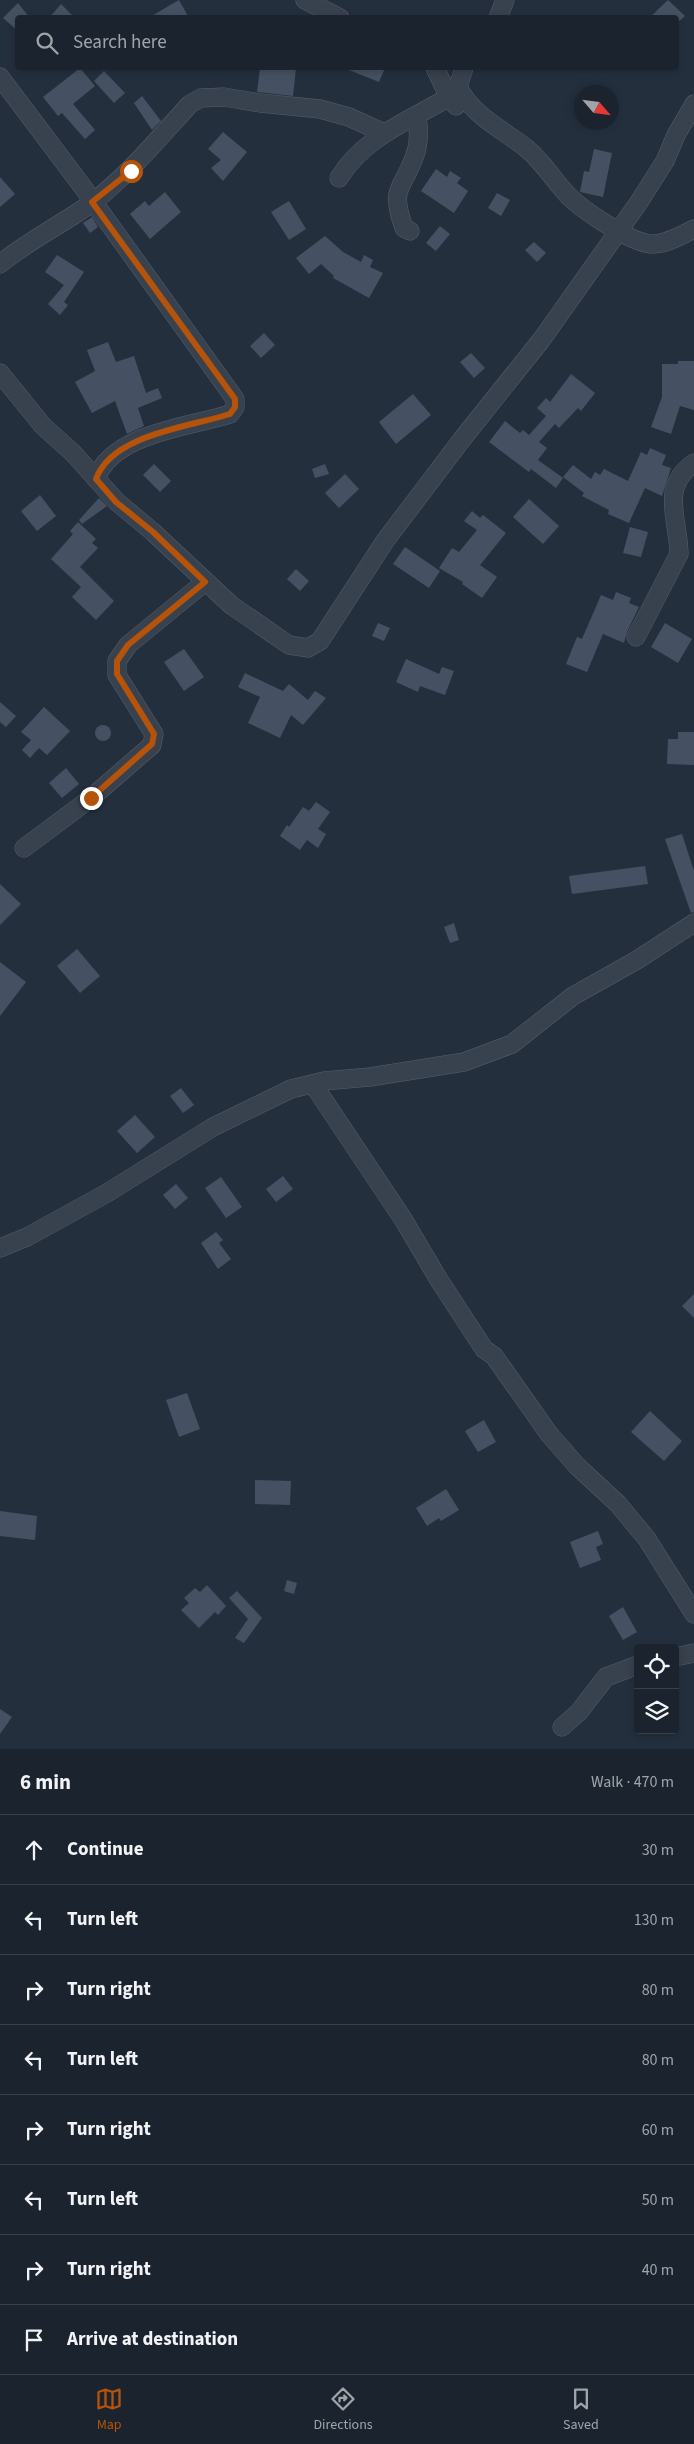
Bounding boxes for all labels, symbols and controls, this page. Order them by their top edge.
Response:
search box [15,15,679,70]
icon: search [33,29,61,57]
text: Search here [73,29,167,56]
north arrow [574,85,619,130]
route start [120,160,143,183]
route end [80,787,103,810]
map controls [634,1644,679,1734]
button: locate [634,1644,679,1689]
button: layers [634,1689,679,1734]
text: 6 min [20,1767,71,1797]
text: Walk · 470 m [591,1771,674,1793]
icon: ahead [20,1836,48,1864]
text: Continue [67,1836,144,1863]
text: 30 m [642,1839,674,1861]
icon: left [20,1906,48,1934]
text: Turn left [67,1906,138,1933]
text: 130 m [634,1909,674,1931]
icon: right [20,1976,48,2004]
text: Turn right [67,1976,151,2003]
text: 80 m [642,1979,674,2001]
icon: left [20,2046,48,2074]
text: Turn left [67,2046,138,2073]
text: 80 m [642,2049,674,2071]
icon: right [20,2116,48,2144]
text: Turn right [67,2116,151,2143]
text: 60 m [642,2119,674,2141]
icon: left [20,2186,48,2214]
text: Turn left [67,2186,138,2213]
text: 50 m [642,2189,674,2211]
icon: right [20,2256,48,2284]
text: Turn right [67,2256,151,2283]
text: 40 m [642,2259,674,2281]
icon: arrive [20,2326,48,2354]
text: Arrive at destination [67,2326,238,2353]
tab: Map [95,2385,123,2435]
tab: Directions [313,2385,373,2435]
tab: Saved [563,2385,599,2435]

